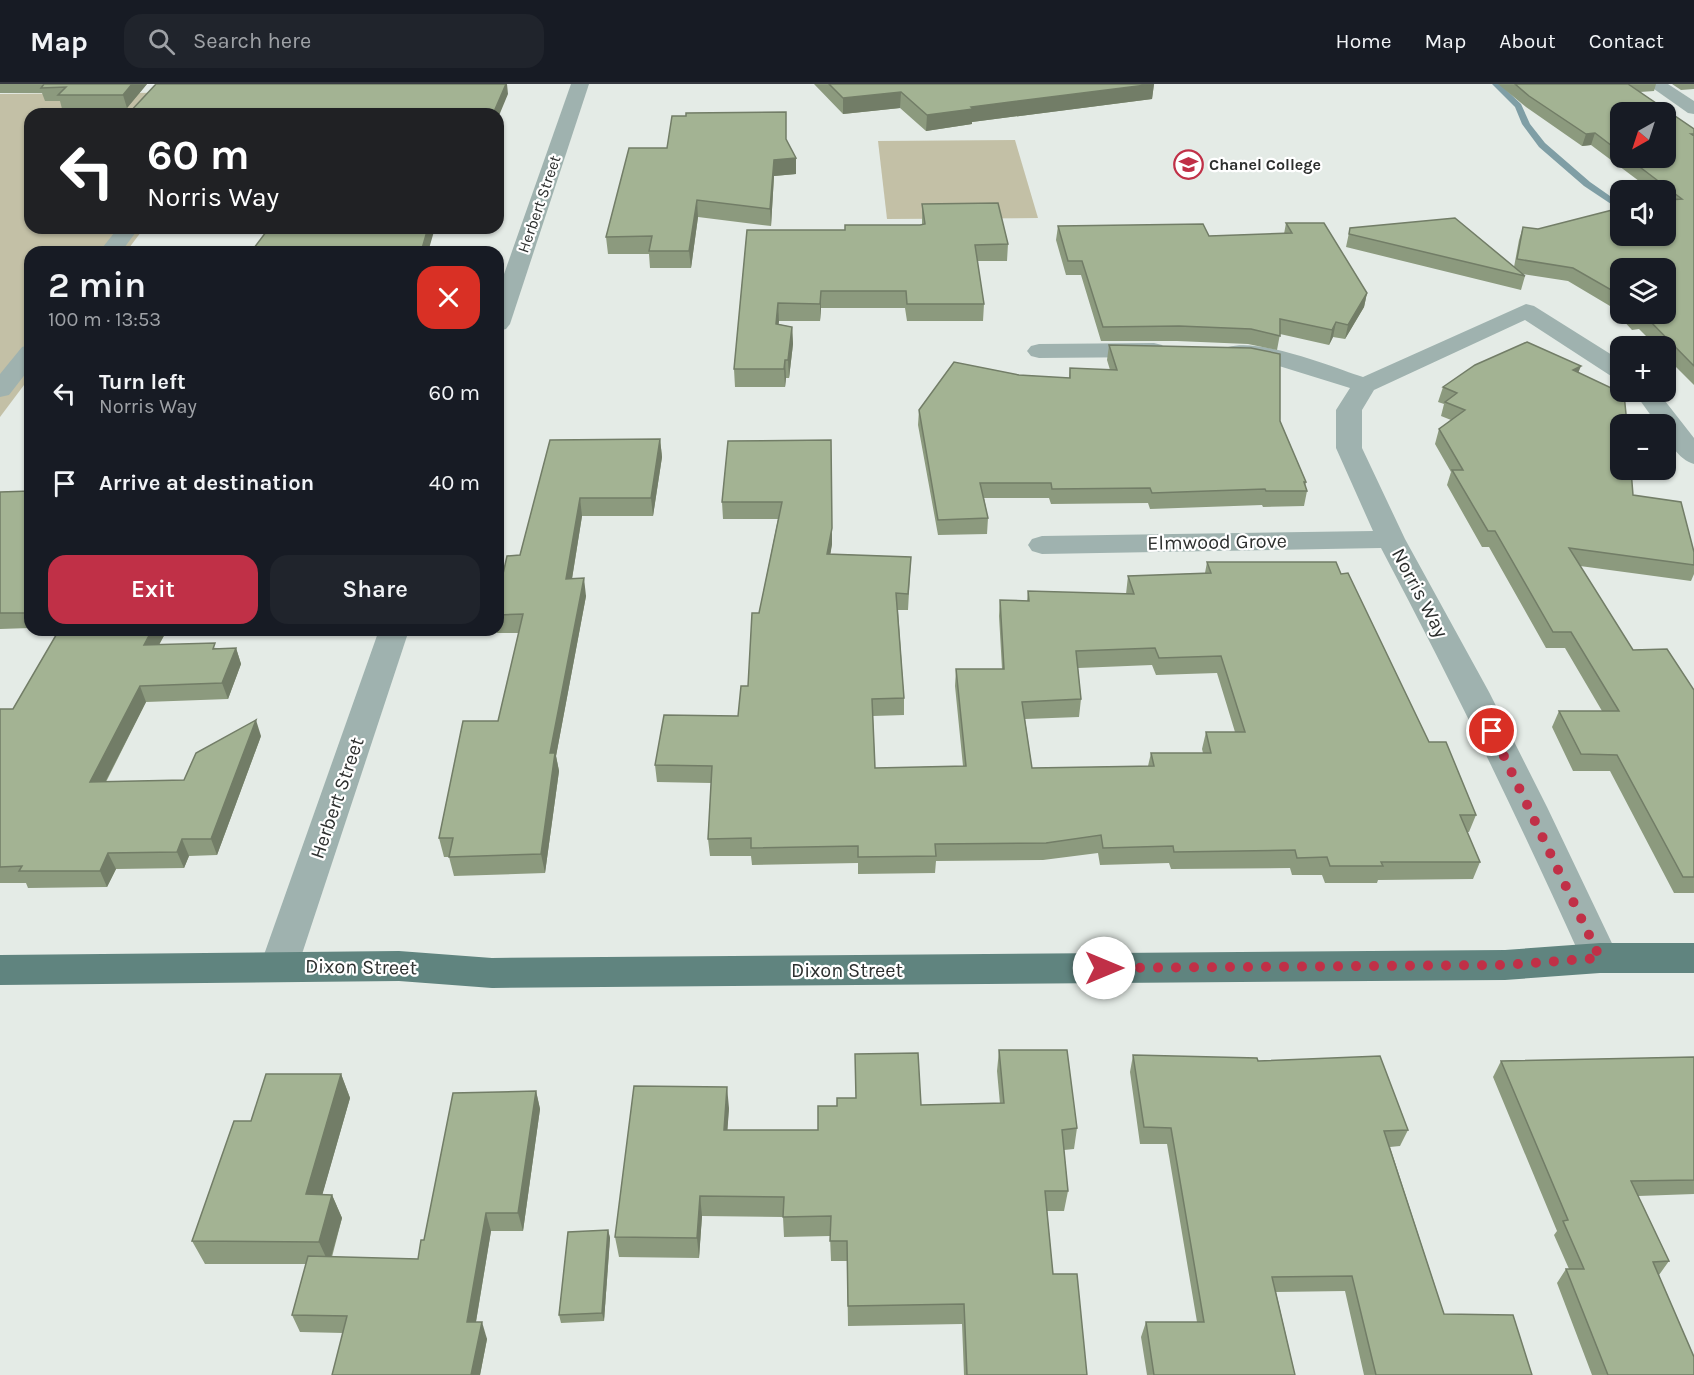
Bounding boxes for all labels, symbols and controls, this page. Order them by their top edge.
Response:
search box [124,14,544,68]
text: Map [30,25,88,58]
icon: search [145,25,178,58]
text: Search here [193,28,311,54]
text: Home [1336,29,1392,53]
text: Map [1425,29,1466,53]
text: About [1499,29,1556,53]
text: Contact [1589,29,1664,53]
north arrow [1610,102,1676,168]
map controls [1610,102,1676,480]
text: 60 m [147,130,250,180]
icon: left [48,132,126,210]
school or university icon: Chanel College [1172,148,1204,180]
street label: Herbert Street [513,153,565,255]
place label: Chanel College [1209,155,1321,174]
button: sound [1610,180,1676,246]
text: Norris Way [147,181,279,213]
button: layers [1610,258,1676,324]
text: 2 min [48,264,146,306]
button: close [417,266,480,329]
text: 100 m · 13:53 [48,308,161,331]
button: + [1610,336,1676,402]
text: Turn left [99,369,186,395]
icon: left [48,377,81,410]
text: 60 m [429,380,480,406]
text: Norris Way [99,395,197,418]
button: − [1610,414,1676,480]
icon: arrive [48,467,81,500]
text: Arrive at destination [99,470,314,496]
text: 40 m [429,470,480,496]
street label: Elmwood Grove [1147,529,1287,555]
street label: Norris Way [1387,544,1453,642]
button: Exit [48,555,258,624]
button: Share [270,555,480,624]
pin [1466,705,1517,756]
icon: arrive [1475,714,1508,747]
street label: Herbert Street [305,734,369,862]
position arrow [1072,936,1136,1000]
street label: Dixon Street [305,955,418,979]
street label: Dixon Street [791,959,903,982]

